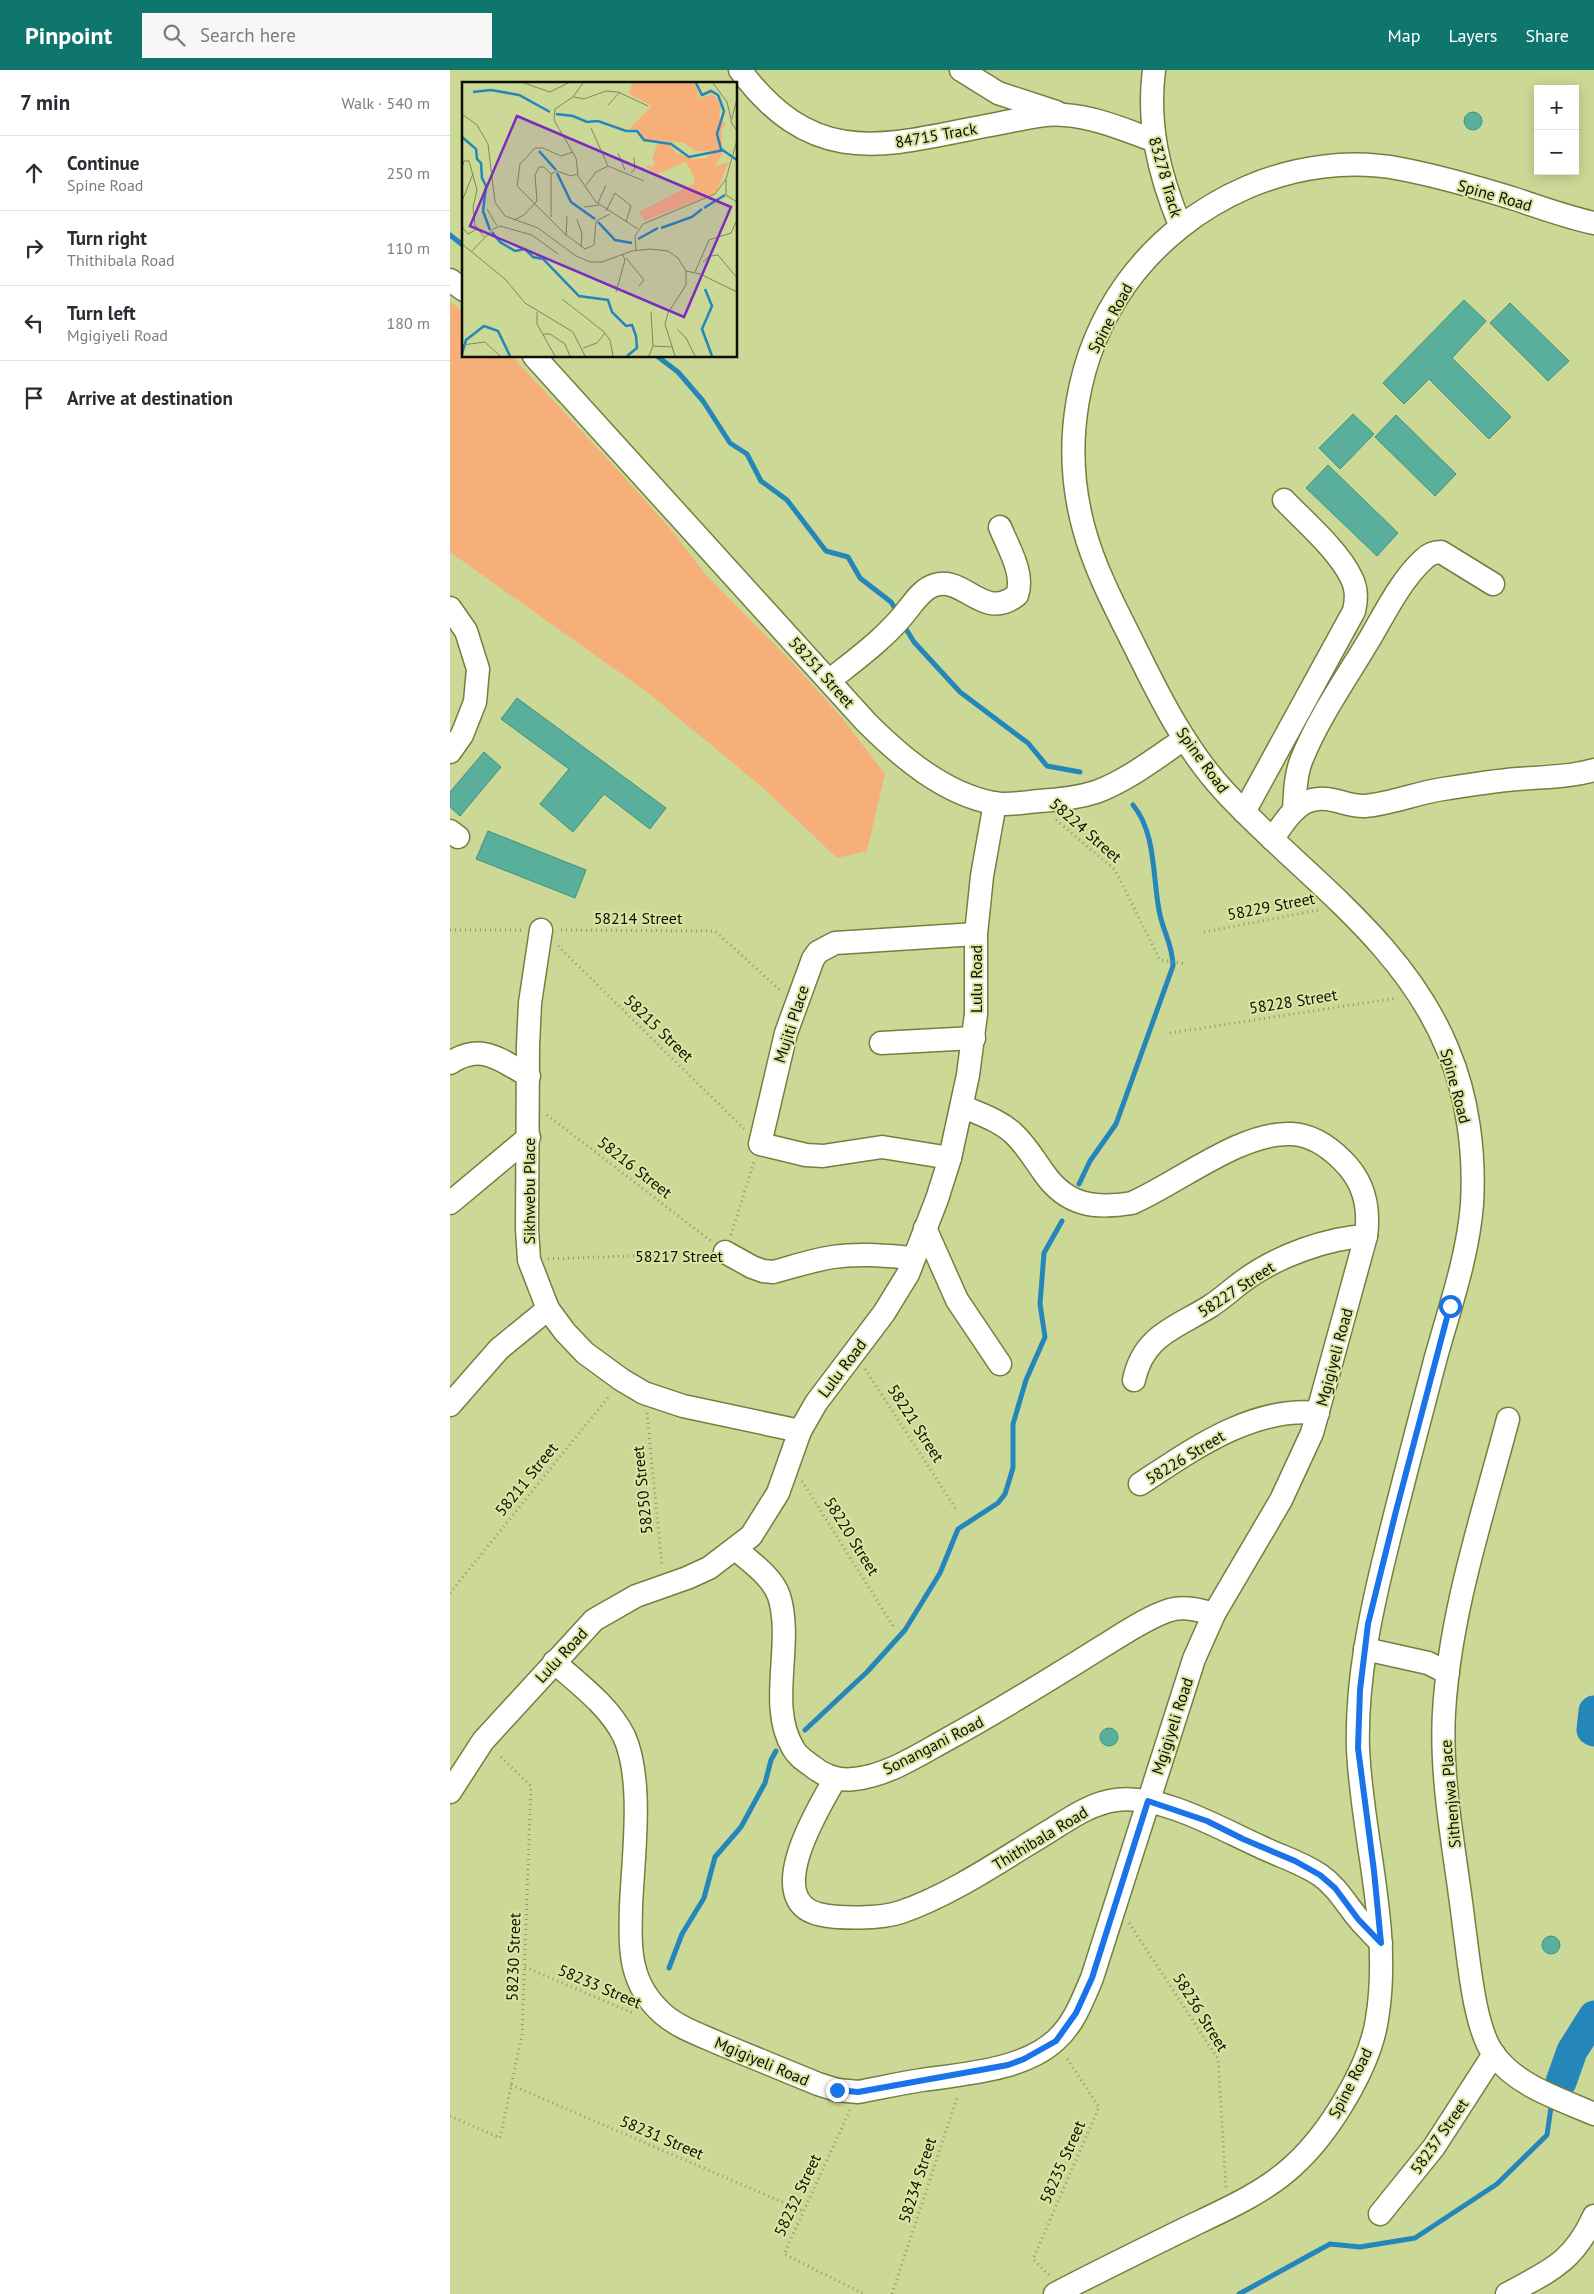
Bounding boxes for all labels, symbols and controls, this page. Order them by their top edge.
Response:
search box [142,13,492,58]
text: Pinpoint [25,20,112,51]
icon: search [160,21,188,49]
text: Search here [200,23,296,47]
text: Map [1388,24,1420,47]
text: Layers [1448,24,1497,47]
text: Share [1525,24,1569,47]
inset map [462,82,738,358]
map controls [1534,85,1579,175]
button: + [1534,85,1579,130]
text: 7 min [20,89,70,116]
text: Walk · 540 m [341,93,430,113]
street label: 84715 Track [893,118,979,152]
button: − [1534,130,1579,175]
street label: 83278 Track [1145,134,1187,220]
text: Continue [67,151,139,175]
icon: ahead [20,159,48,187]
text: 250 m [387,163,430,183]
text: Spine Road [67,175,143,195]
street label: Spine Road [1455,175,1535,215]
text: Turn right [67,226,147,250]
icon: right [20,234,48,262]
text: 110 m [387,238,430,258]
text: Thithibala Road [67,250,175,270]
street label: Spine Road [1083,280,1137,356]
text: Turn left [67,301,136,325]
icon: left [20,309,48,337]
text: 180 m [387,313,430,333]
text: Mgigiyeli Road [67,325,168,345]
icon: arrive [20,384,48,412]
text: Arrive at destination [67,386,233,410]
street label: 58251 Street [785,632,860,712]
street label: Spine Road [1172,723,1234,797]
street label: 58224 Street [1046,793,1126,867]
street label: 58229 Street [1226,888,1317,924]
street label: 58214 Street [594,908,683,928]
street label: Lulu Road [966,945,986,1013]
street label: Mujiti Place [769,983,813,1065]
street label: 58228 Street [1248,984,1339,1018]
street label: 58215 Street [620,990,698,1066]
street label: Spine Road [1436,1046,1476,1126]
street label: 58216 Street [594,1132,677,1203]
street label: Sikhwebu Place [519,1138,539,1244]
street label: 58217 Street [635,1246,724,1266]
street label: 58227 Street [1194,1256,1279,1321]
route start [1439,1295,1462,1318]
street label: Mgigiyeli Road [1311,1306,1357,1408]
street label: Lulu Road [814,1335,870,1401]
street label: 58221 Street [883,1380,949,1466]
street label: 58226 Street [1142,1425,1229,1488]
street label: 58211 Street [490,1438,562,1520]
street label: 58250 Street [627,1444,657,1535]
street label: 58220 Street [820,1493,884,1579]
street label: Lulu Road [530,1623,592,1687]
street label: Mgigiyeli Road [1147,1675,1197,1777]
street label: Sonangani Road [879,1711,987,1779]
street label: Sithenjwa Place [1435,1739,1465,1849]
street label: Thithibala Road [989,1802,1091,1874]
street label: 58230 Street [501,1912,525,2002]
street label: 58233 Street [555,1959,645,2013]
street label: 58236 Street [1169,1969,1233,2055]
street label: Mgigiyeli Road [712,2032,812,2090]
street label: Spine Road [1324,2044,1376,2122]
route end [826,2079,849,2102]
street label: 58237 Street [1406,2094,1473,2178]
street label: 58231 Street [617,2110,707,2164]
street label: 58235 Street [1035,2117,1089,2207]
street label: 58234 Street [894,2134,940,2225]
street label: 58232 Street [769,2150,825,2239]

